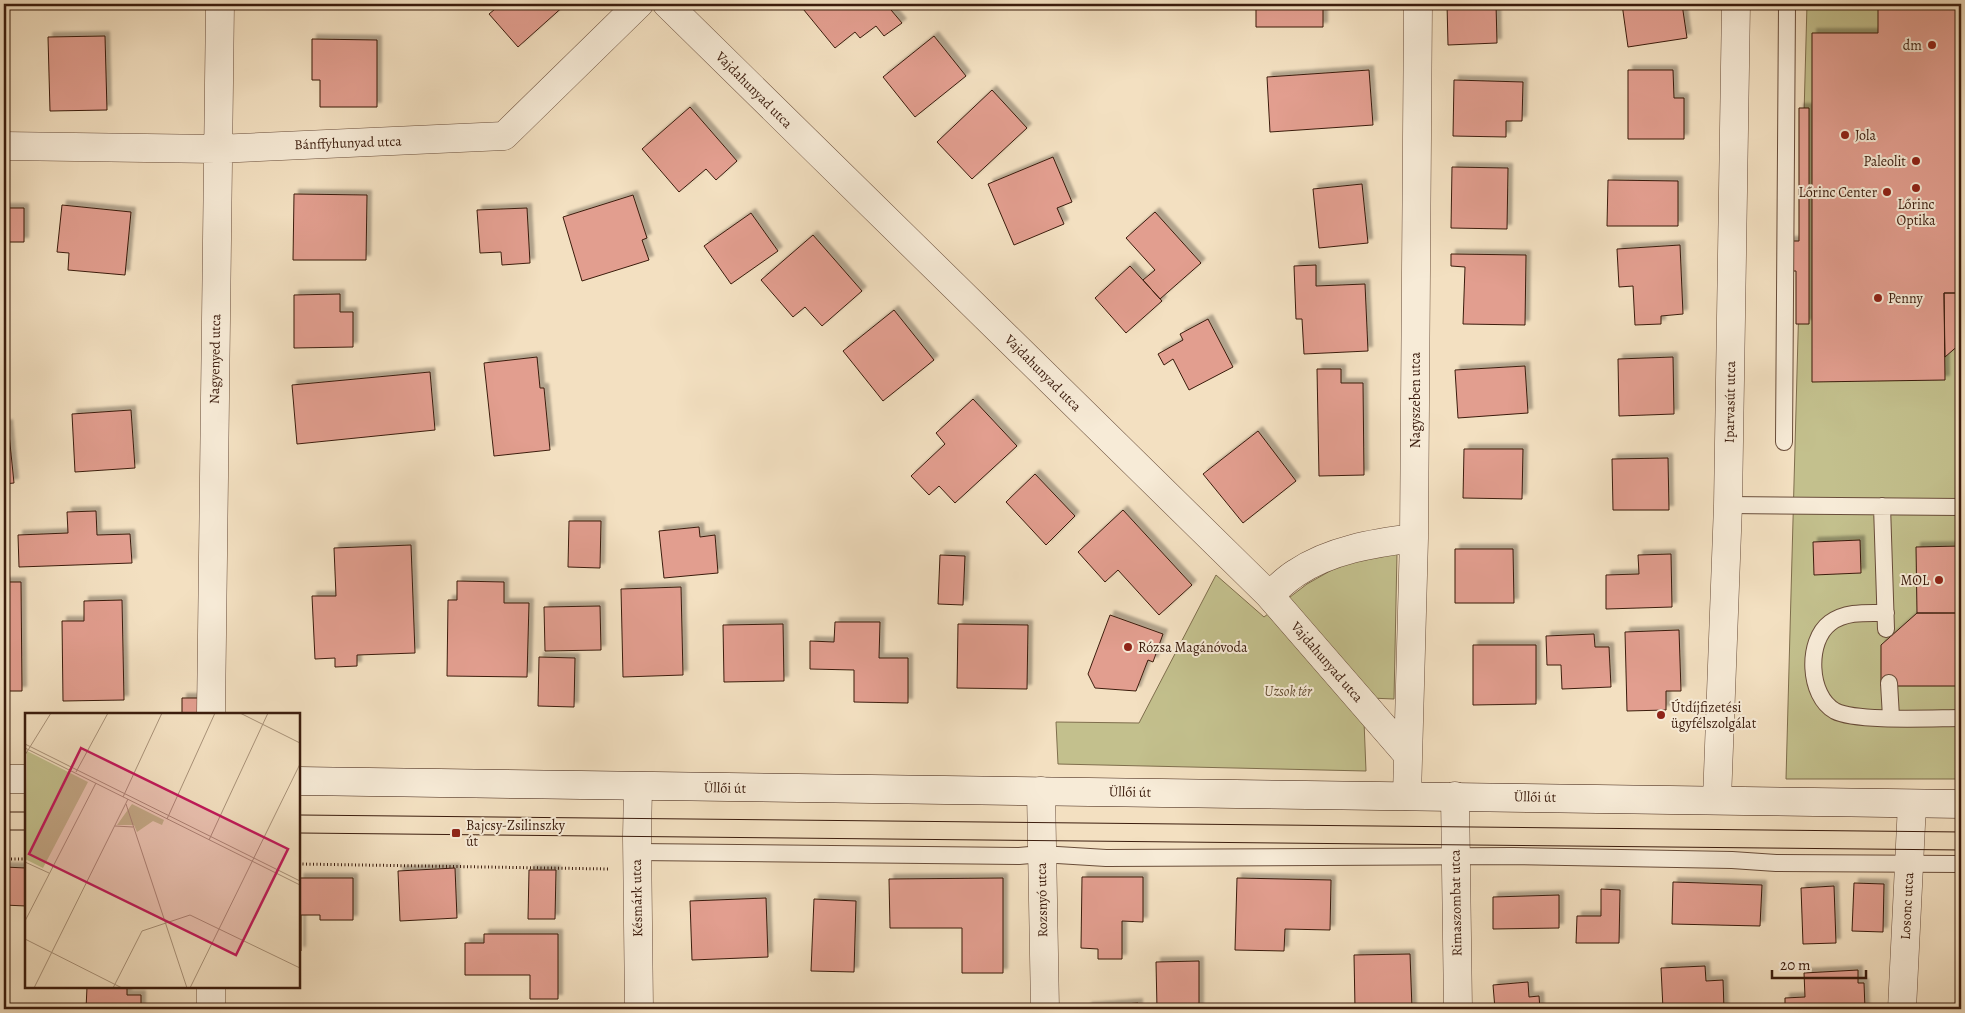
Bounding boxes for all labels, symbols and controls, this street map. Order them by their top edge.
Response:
place label: dm [1903,36,1922,55]
marker: dm [1926,39,1938,51]
street label: Vajdahunyad utca [711,47,797,133]
place label: Jola [1855,126,1876,145]
marker: Jola [1839,129,1851,141]
street label: Bánffyhunyad utca [294,132,402,154]
place label: Paleolit [1863,152,1906,171]
marker: Paleolit [1910,155,1922,167]
marker: Lőrinc Optika [1910,182,1922,194]
place label: Lőrinc Center [1799,183,1878,202]
marker: Lőrinc Center [1881,186,1893,198]
place label: Lőrinc Optika [1897,195,1936,230]
place label: Penny [1888,289,1923,308]
marker: Penny [1872,292,1884,304]
street label: Nagyenyed utca [205,313,225,404]
street label: Vajdahunyad utca [1000,330,1086,416]
street label: Nagyszeben utca [1406,351,1425,448]
street label: Iparvasút utca [1720,360,1740,443]
place label: MOL [1900,571,1930,590]
marker: MOL [1933,574,1945,586]
street label: Vajdahunyad utca [1286,617,1368,707]
place label: Rózsa Magánóvoda [1138,638,1248,657]
marker: Rózsa Magánóvoda [1122,641,1134,653]
park label: Uzsok tér [1264,682,1313,701]
place label: Útdíjfizetési ügyfélszolgálat [1671,698,1757,733]
marker: Útdíjfizetési ügyfélszolgálat [1655,709,1667,721]
inset map [25,713,300,988]
street label: Üllői út [704,778,747,798]
street label: Üllői út [1109,782,1152,802]
street label: Üllői út [1514,787,1557,807]
place label: Bajcsy-Zsilinszky út [466,816,566,851]
marker: Bajcsy-Zsilinszky út [450,827,462,839]
street label: Rimaszombat utca [1446,849,1466,957]
street label: Késmárk utca [627,858,647,937]
street label: Rozsnyó utca [1032,862,1052,938]
street label: Losonc utca [1896,871,1918,940]
scale bar [1772,948,1866,980]
text: 20 m [1780,955,1811,975]

